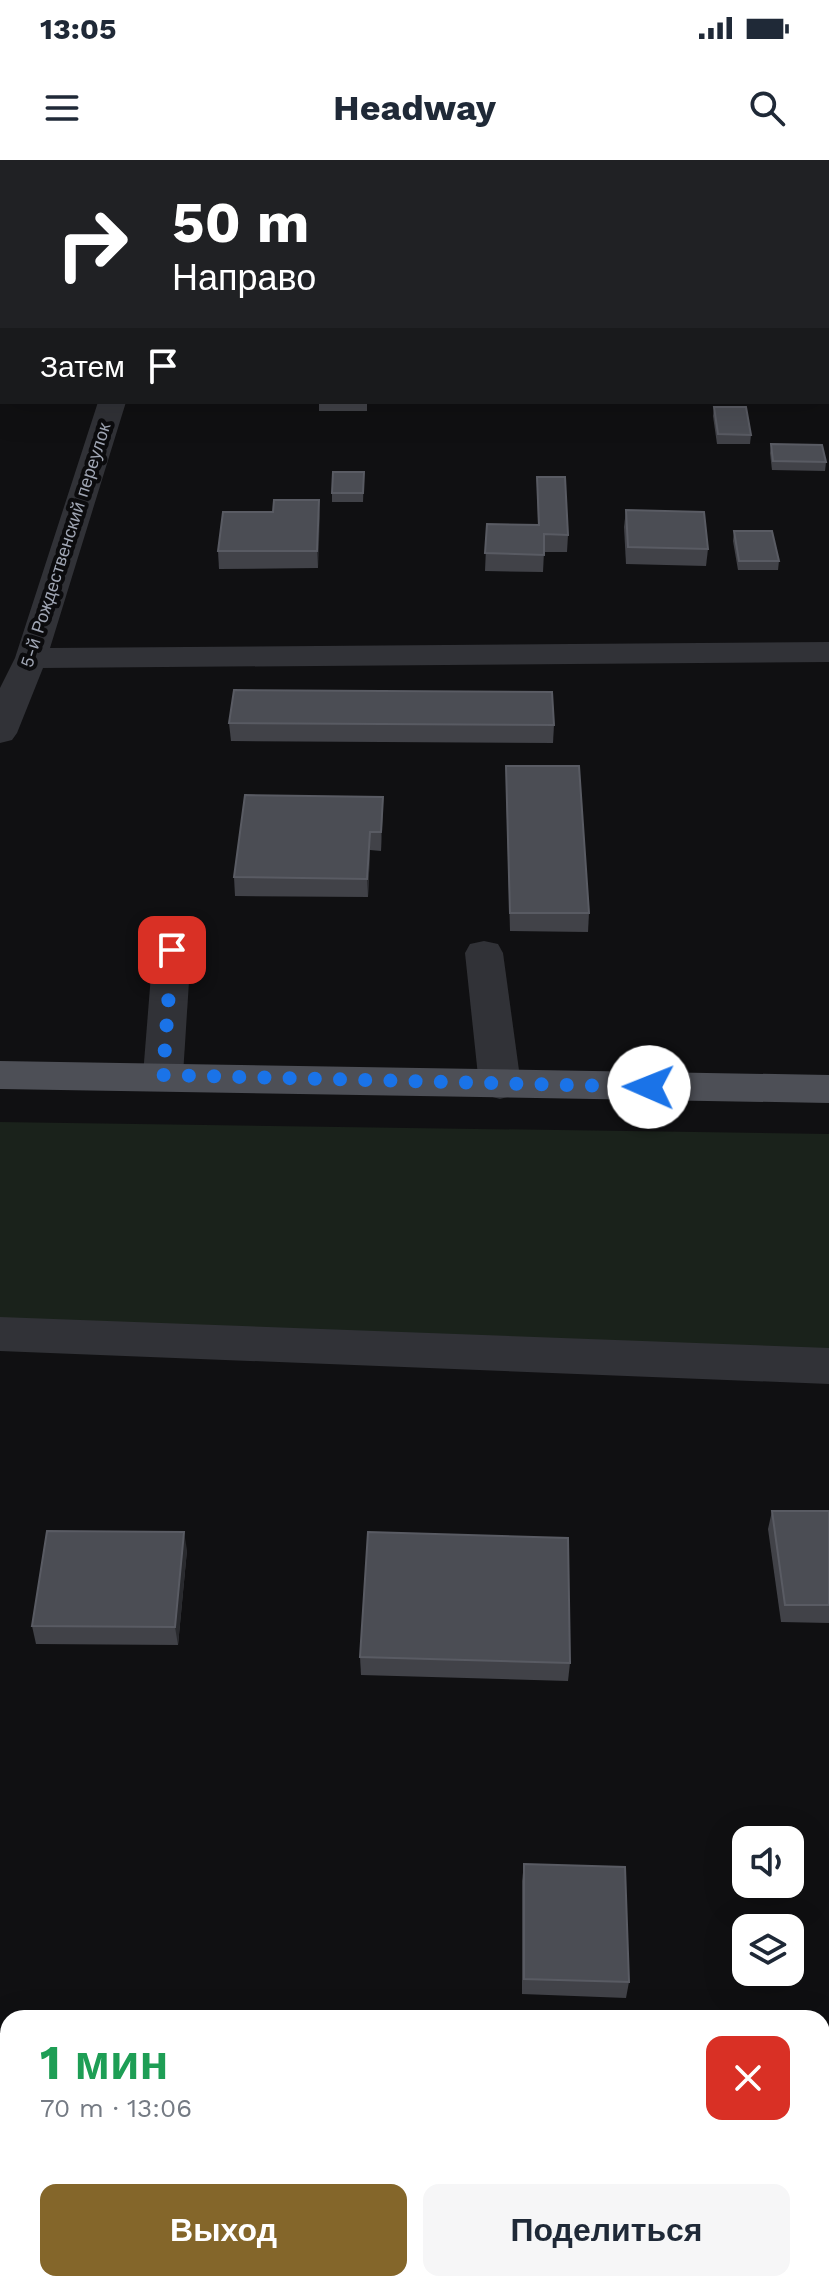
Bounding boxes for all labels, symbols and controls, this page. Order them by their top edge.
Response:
text: 13:05 [40,11,116,46]
icon: menu [40,86,84,130]
icon: search [745,86,789,130]
text: Headway [333,87,496,129]
text: 50 m [172,190,309,256]
icon: right [40,192,144,296]
text: Направо [172,257,316,299]
icon: arrive [141,344,185,388]
text: Затем [40,349,125,384]
street label: 5-й Рождественский переулок [15,420,115,670]
pin [138,916,206,984]
icon: arrive [150,928,194,972]
position arrow [607,1045,691,1129]
map controls [732,1826,804,1986]
button: sound [732,1826,804,1898]
button: layers [732,1914,804,1986]
text: 1 мин [40,2034,168,2091]
button: close [706,2036,790,2120]
text: 70 m · 13:06 [40,2093,192,2123]
button: Выход [40,2184,407,2276]
button: Поделиться [423,2184,790,2276]

